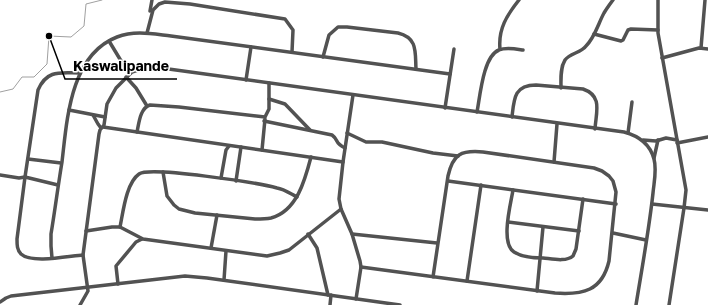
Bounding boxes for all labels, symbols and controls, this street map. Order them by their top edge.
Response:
callout: Kaswalipande [65,53,177,79]
text: Kaswalipande [73,57,169,74]

